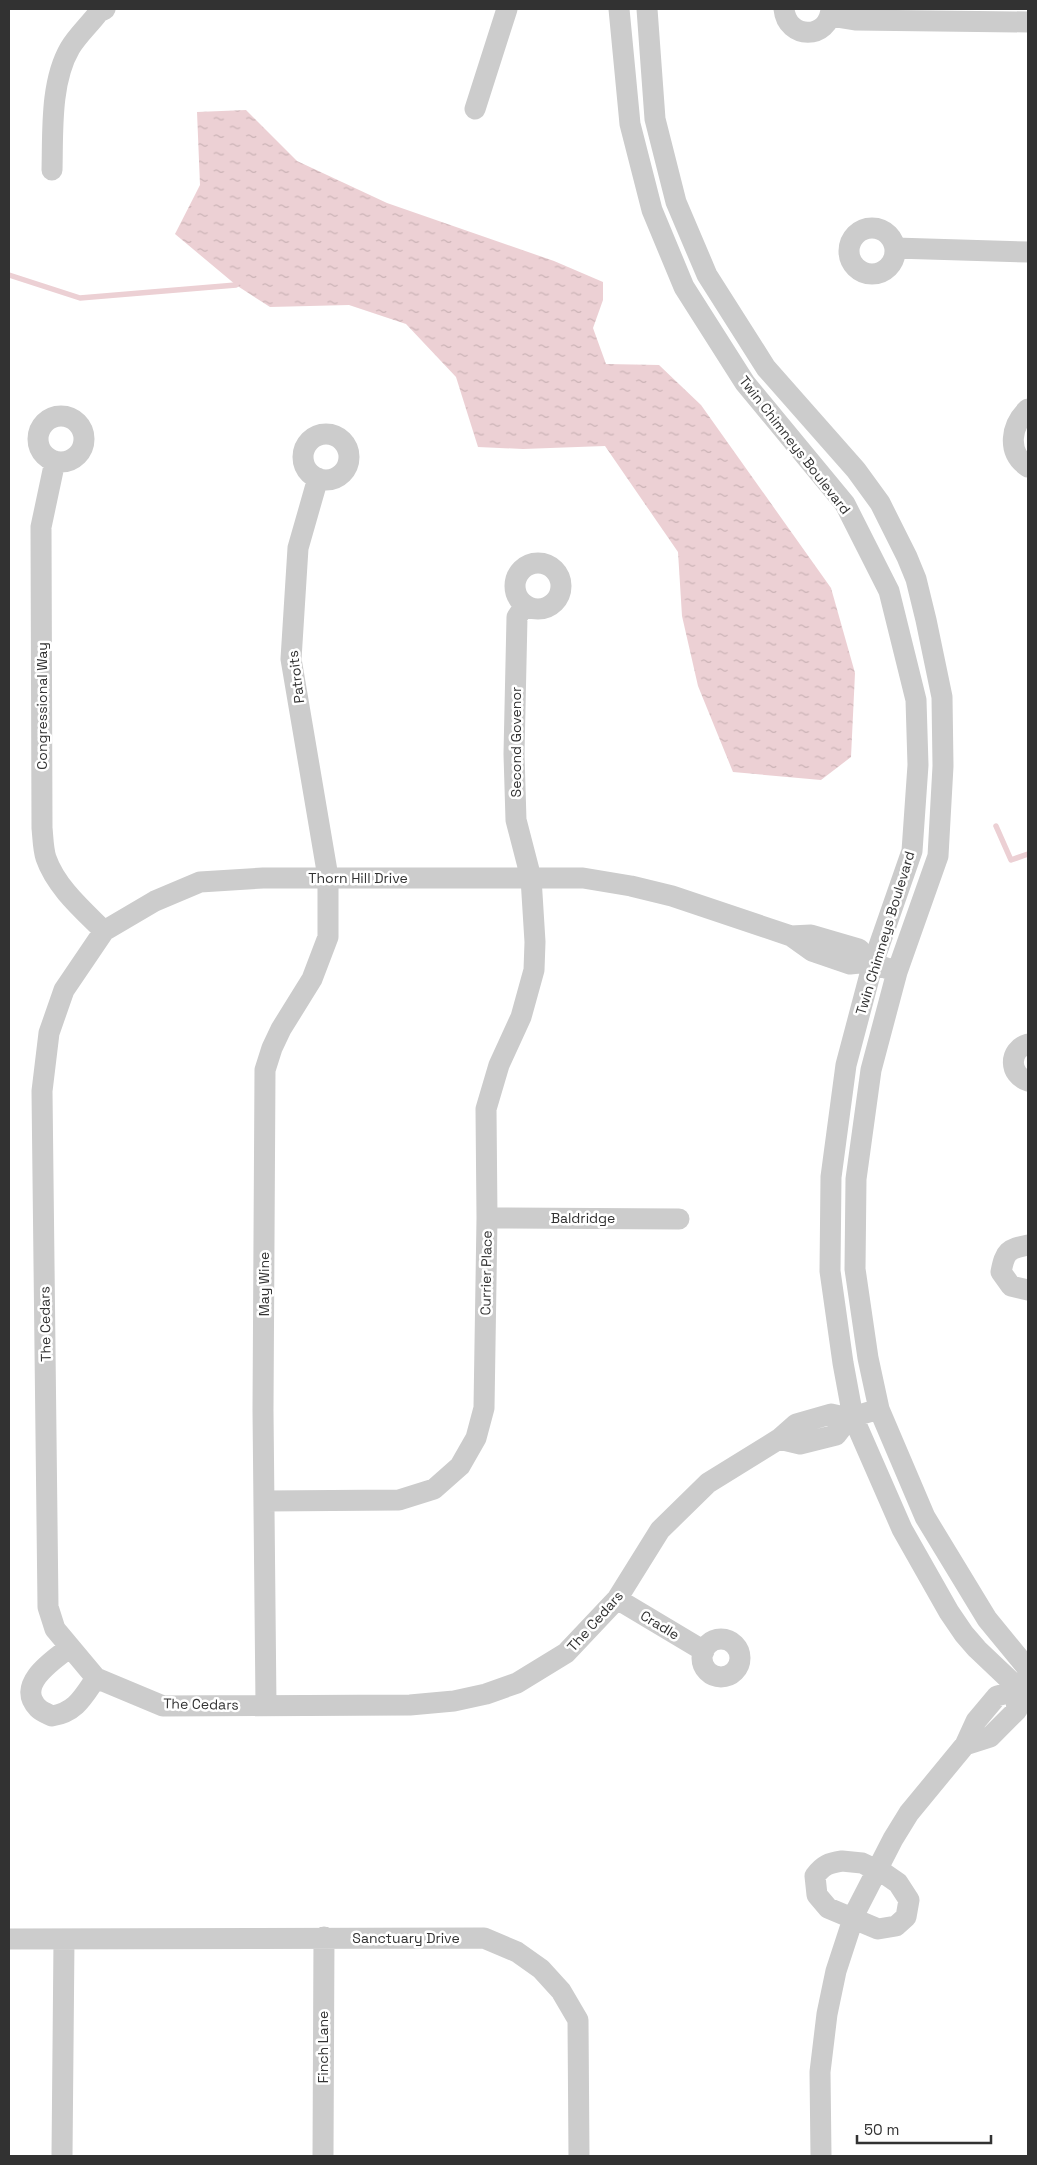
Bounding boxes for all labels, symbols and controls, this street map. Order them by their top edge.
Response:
street label: Twin Chimneys Boulevard [735,372,855,518]
street label: Congressional Way [33,642,51,770]
street label: Patroits [284,649,308,705]
street label: Second Govenor [507,687,525,797]
street label: Twin Chimneys Boulevard [851,849,919,1017]
street label: Thorn Hill Drive [308,869,408,887]
street label: Baldridge [551,1209,615,1227]
street label: Currier Place [476,1230,496,1316]
street label: May Wine [255,1252,273,1316]
street label: The Cedars [35,1286,55,1362]
street label: The Cedars [563,1587,627,1655]
street label: Cradle [637,1606,683,1644]
street label: The Cedars [163,1694,239,1714]
street label: Sanctuary Drive [352,1929,460,1947]
street label: Finch Lane [314,2011,332,2083]
scale bar [857,2112,991,2144]
text: 50 m [864,2120,899,2139]

